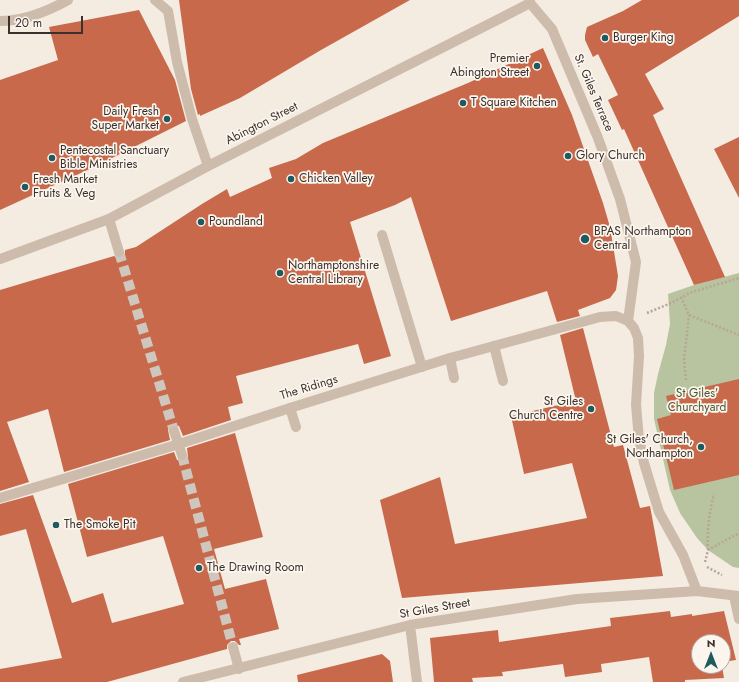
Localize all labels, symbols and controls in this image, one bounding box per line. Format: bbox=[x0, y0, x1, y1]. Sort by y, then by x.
scale bar bbox=[10, 8, 85, 34]
text: 20 m bbox=[15, 14, 42, 32]
place label: Burger King bbox=[613, 31, 674, 45]
marker: Burger King bbox=[600, 33, 610, 43]
place label: Premier Abington Street bbox=[450, 52, 529, 80]
street label: St. Giles Terrace bbox=[570, 52, 616, 134]
marker: Premier Abington Street bbox=[532, 61, 542, 71]
place label: T Square Kitchen bbox=[471, 96, 557, 110]
marker: T Square Kitchen bbox=[458, 98, 468, 108]
street label: Abington Street bbox=[224, 100, 300, 148]
place label: Daily Fresh Super Market bbox=[92, 105, 159, 133]
marker: Daily Fresh Super Market bbox=[162, 114, 172, 124]
place label: Pentecostal Sanctuary Bible Ministries bbox=[60, 144, 169, 172]
place label: Glory Church bbox=[576, 149, 645, 163]
marker: Glory Church bbox=[563, 151, 573, 161]
marker: Pentecostal Sanctuary Bible Ministries bbox=[47, 153, 57, 163]
place label: Chicken Valley bbox=[299, 172, 373, 186]
place label: Fresh Market Fruits & Veg bbox=[33, 173, 97, 201]
marker: Chicken Valley bbox=[286, 174, 296, 184]
marker: Fresh Market Fruits & Veg bbox=[20, 182, 30, 192]
place label: Poundland bbox=[209, 215, 263, 229]
marker: Poundland bbox=[196, 217, 206, 227]
place label: BPAS Northampton Central bbox=[594, 225, 691, 253]
marker: BPAS Northampton Central bbox=[579, 233, 591, 245]
place label: Northamptonshire Central Library bbox=[288, 259, 379, 287]
marker: Northamptonshire Central Library bbox=[275, 268, 285, 278]
street label: The Ridings bbox=[278, 372, 340, 404]
park label: St Giles' Churchyard bbox=[668, 387, 726, 415]
place label: St Giles Church Centre bbox=[509, 395, 583, 423]
marker: St Giles Church Centre bbox=[586, 404, 596, 414]
place label: St Giles' Church, Northampton bbox=[607, 433, 693, 461]
marker: St Giles' Church, Northampton bbox=[696, 442, 706, 452]
place label: The Smoke Pit bbox=[64, 518, 136, 532]
marker: The Smoke Pit bbox=[51, 520, 61, 530]
place label: The Drawing Room bbox=[207, 561, 304, 575]
marker: The Drawing Room bbox=[194, 563, 204, 573]
street label: St Giles Street bbox=[399, 596, 471, 622]
north arrow bbox=[691, 634, 731, 674]
text: N bbox=[707, 635, 715, 651]

